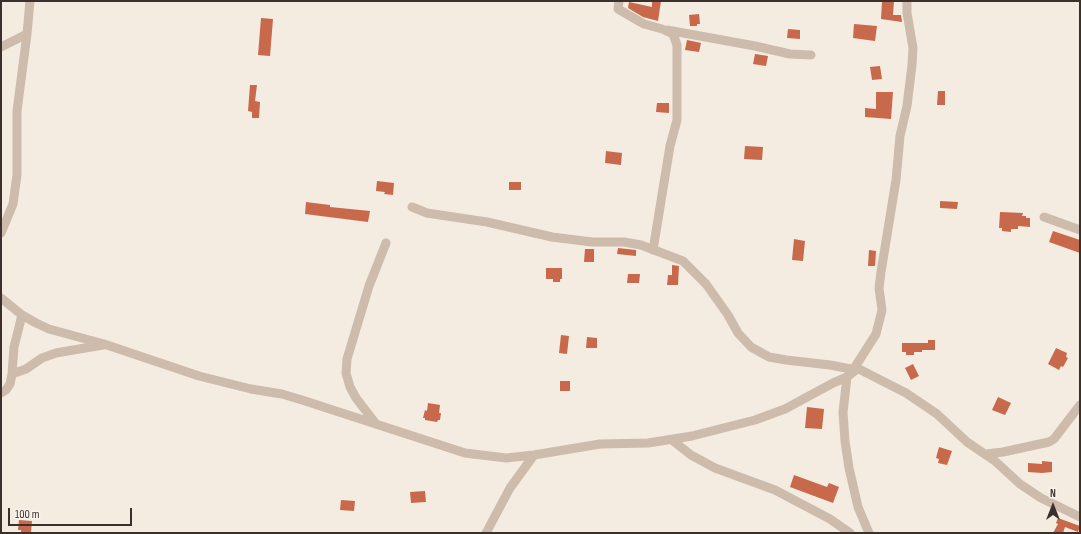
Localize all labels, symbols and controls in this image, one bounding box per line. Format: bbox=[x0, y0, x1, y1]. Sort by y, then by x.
north arrow bbox=[1033, 486, 1073, 526]
text: N bbox=[1050, 487, 1056, 500]
scale bar bbox=[10, 500, 134, 526]
text: 100 m bbox=[15, 507, 40, 522]

